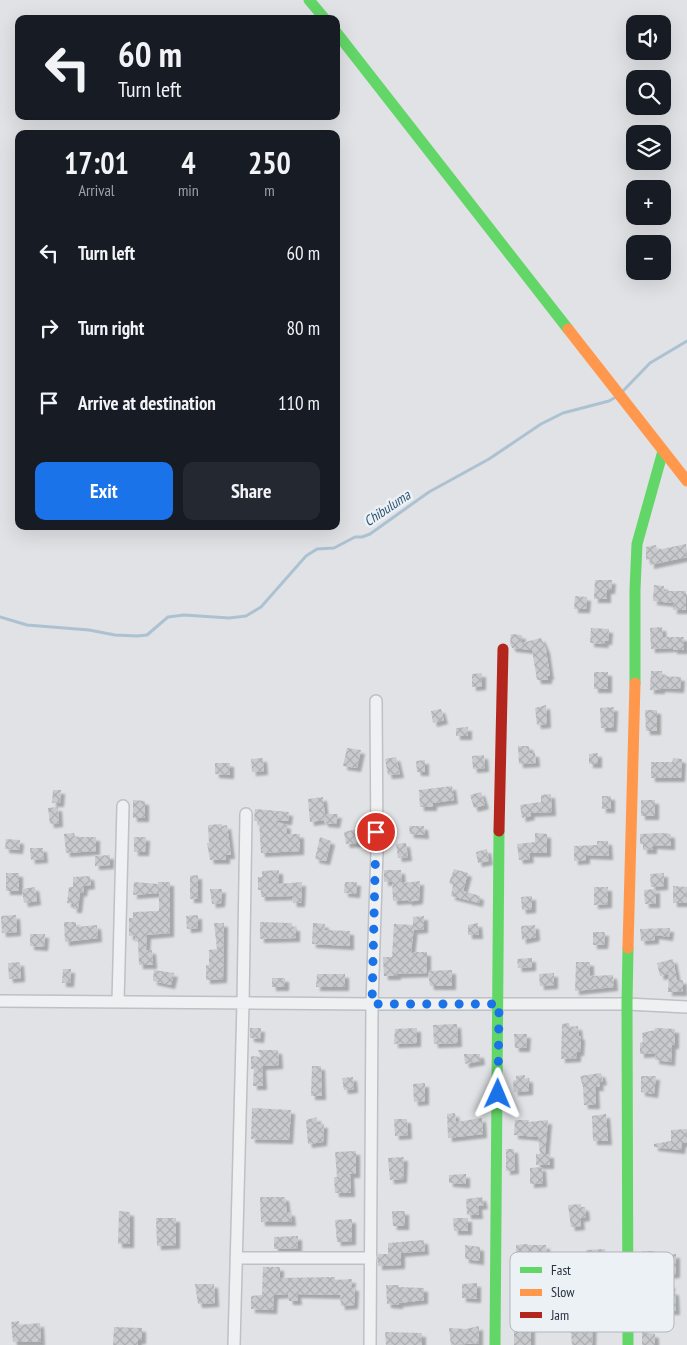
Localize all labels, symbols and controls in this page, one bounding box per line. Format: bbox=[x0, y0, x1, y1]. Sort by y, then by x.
map controls bbox=[626, 15, 671, 280]
button: sound bbox=[626, 15, 671, 60]
text: 60 m bbox=[118, 31, 182, 77]
icon: left bbox=[35, 35, 100, 100]
button: search bbox=[626, 70, 671, 115]
text: Turn left bbox=[118, 75, 182, 103]
button: layers bbox=[626, 125, 671, 170]
text: 17:01 bbox=[64, 143, 129, 182]
text: 4 bbox=[181, 143, 196, 182]
text: 250 bbox=[248, 143, 291, 182]
text: Arrival bbox=[78, 180, 115, 200]
text: min bbox=[178, 180, 199, 200]
text: m bbox=[264, 180, 275, 200]
button: + bbox=[626, 180, 671, 225]
button: − bbox=[626, 235, 671, 280]
icon: left bbox=[35, 239, 63, 267]
text: Turn left bbox=[78, 241, 135, 265]
text: 60 m bbox=[287, 241, 320, 265]
icon: right bbox=[35, 314, 63, 342]
text: Turn right bbox=[78, 316, 144, 340]
text: 80 m bbox=[287, 316, 320, 340]
icon: arrive bbox=[35, 389, 63, 417]
text: Arrive at destination bbox=[78, 391, 216, 415]
text: 110 m bbox=[278, 391, 320, 415]
button: Exit bbox=[35, 462, 173, 520]
button: Share bbox=[183, 462, 320, 520]
water label: Chibuluma bbox=[360, 485, 415, 530]
pin bbox=[355, 811, 397, 853]
icon: arrive bbox=[362, 818, 390, 846]
position arrow bbox=[471, 1067, 523, 1119]
legend bbox=[510, 1252, 674, 1332]
text: Fast bbox=[551, 1261, 571, 1279]
text: Slow bbox=[551, 1283, 575, 1301]
text: Jam bbox=[550, 1306, 569, 1324]

